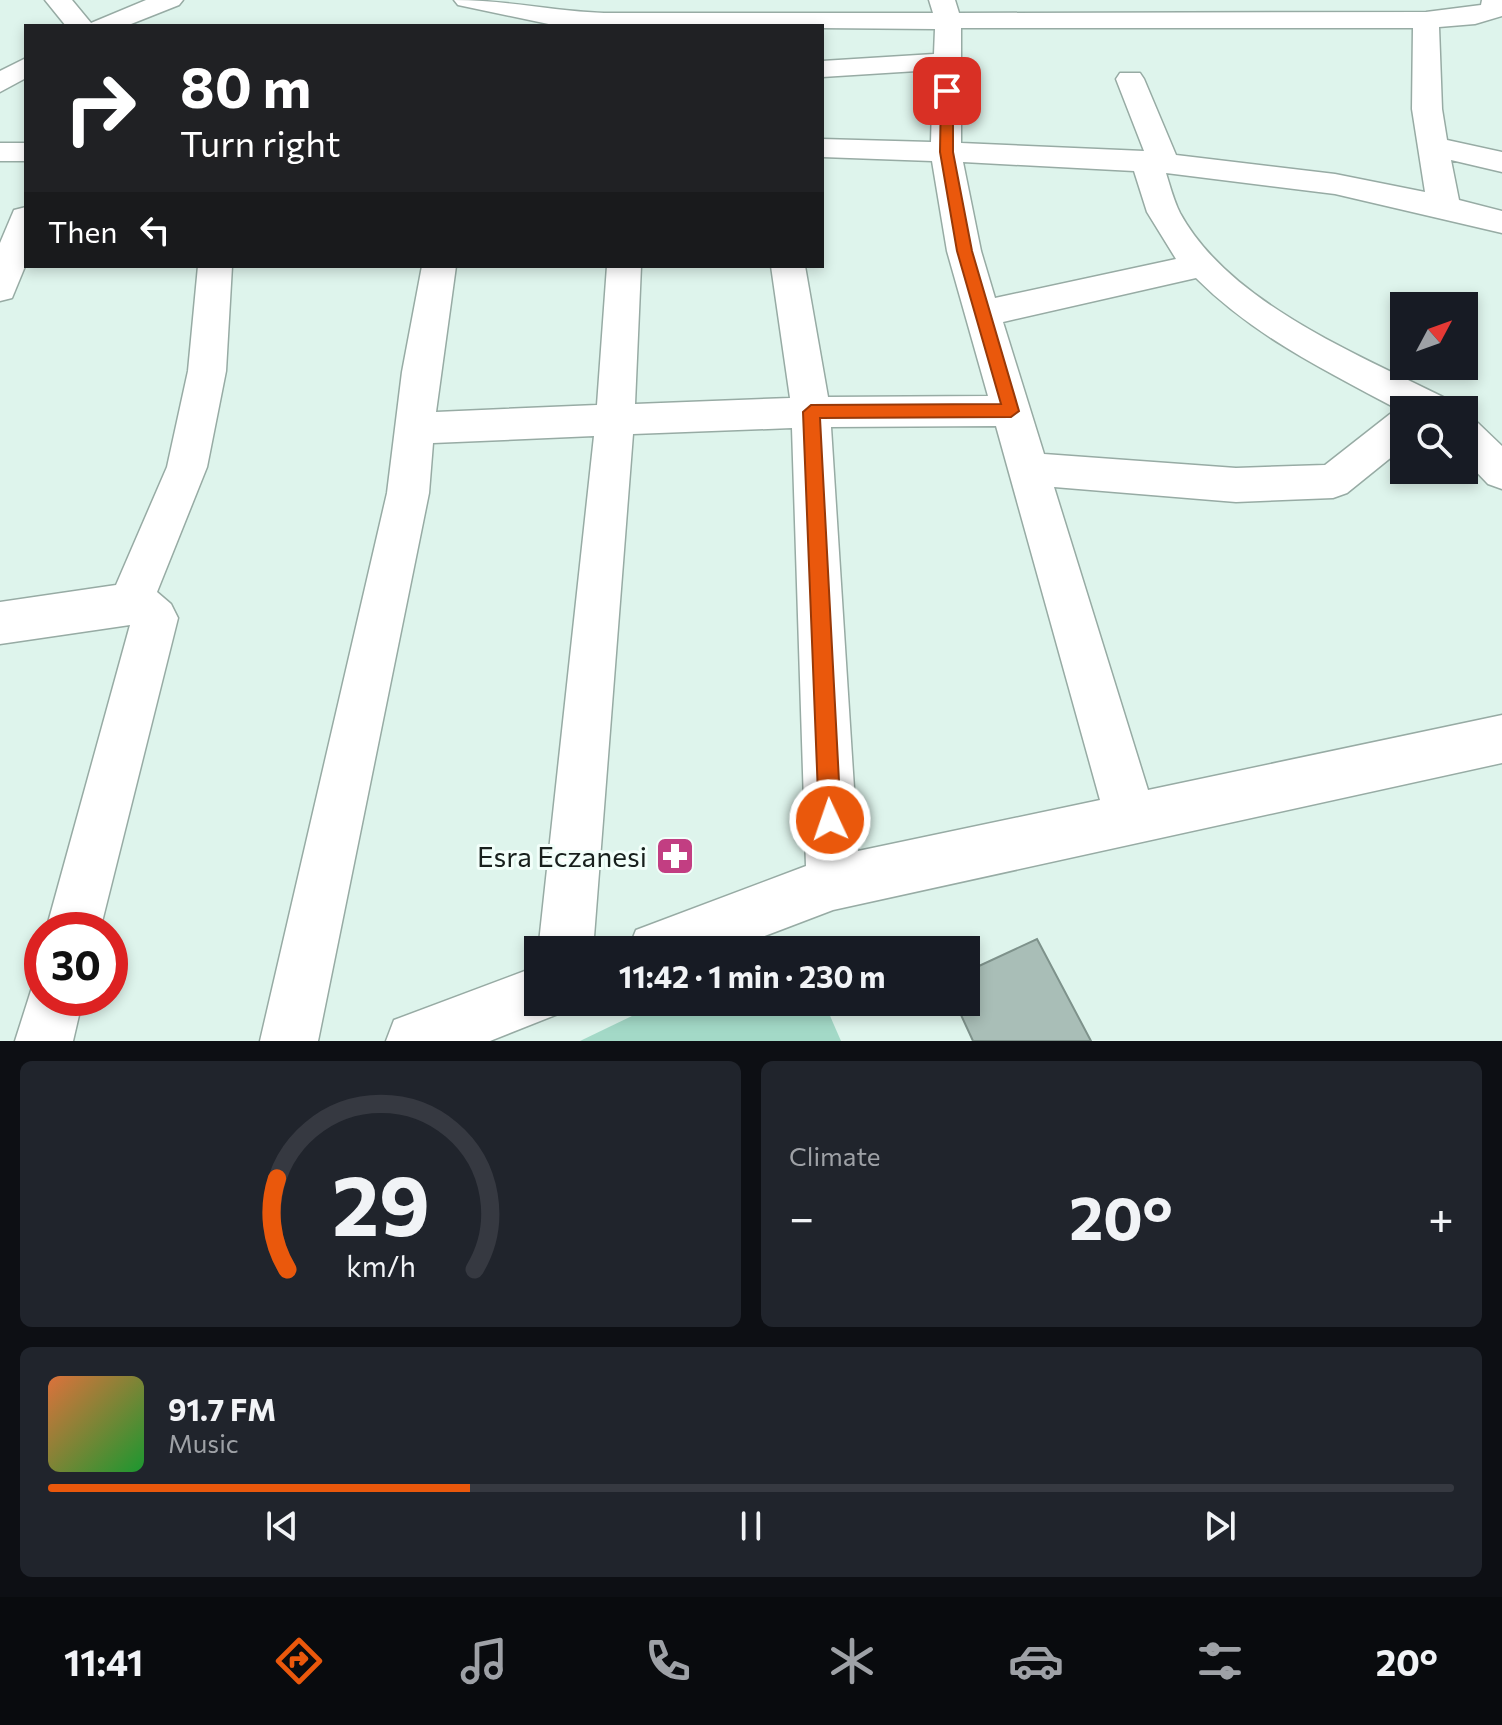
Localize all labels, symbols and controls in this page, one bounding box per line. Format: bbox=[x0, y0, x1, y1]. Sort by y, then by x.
text: 80 m bbox=[180, 51, 311, 120]
icon: right bbox=[48, 56, 152, 160]
pin bbox=[913, 57, 981, 125]
icon: arrive bbox=[925, 69, 969, 113]
text: Turn right bbox=[180, 120, 341, 164]
icon: left bbox=[133, 208, 177, 252]
text: Then bbox=[48, 212, 117, 249]
north arrow bbox=[1390, 292, 1478, 380]
map controls bbox=[1390, 292, 1478, 484]
button: search bbox=[1390, 396, 1478, 484]
position arrow bbox=[788, 778, 872, 862]
pharmacy icon: Esra Eczanesi bbox=[654, 835, 696, 877]
place label: Esra Eczanesi bbox=[477, 839, 647, 873]
speed limit sign: 30 bbox=[24, 912, 128, 1016]
text: 11:42 · 1 min · 230 m bbox=[619, 957, 885, 994]
text: Climate bbox=[789, 1140, 881, 1171]
text: 29 bbox=[331, 1151, 430, 1253]
text: 20° bbox=[1069, 1179, 1173, 1252]
text: − bbox=[789, 1189, 814, 1243]
text: + bbox=[1428, 1189, 1454, 1243]
text: km/h bbox=[346, 1248, 415, 1283]
text: 91.7 FM bbox=[168, 1390, 276, 1427]
text: Music bbox=[168, 1427, 239, 1458]
icon: previous bbox=[260, 1504, 304, 1548]
icon: pause bbox=[729, 1504, 773, 1548]
icon: next bbox=[1198, 1504, 1242, 1548]
icon: directions bbox=[271, 1633, 327, 1689]
icon: music bbox=[456, 1633, 512, 1689]
icon: phone bbox=[640, 1633, 696, 1689]
icon: climate bbox=[824, 1633, 880, 1689]
icon: car bbox=[1008, 1633, 1064, 1689]
icon: filters bbox=[1192, 1633, 1248, 1689]
text: 11:41 bbox=[64, 1639, 143, 1683]
text: 20° bbox=[1376, 1639, 1438, 1683]

